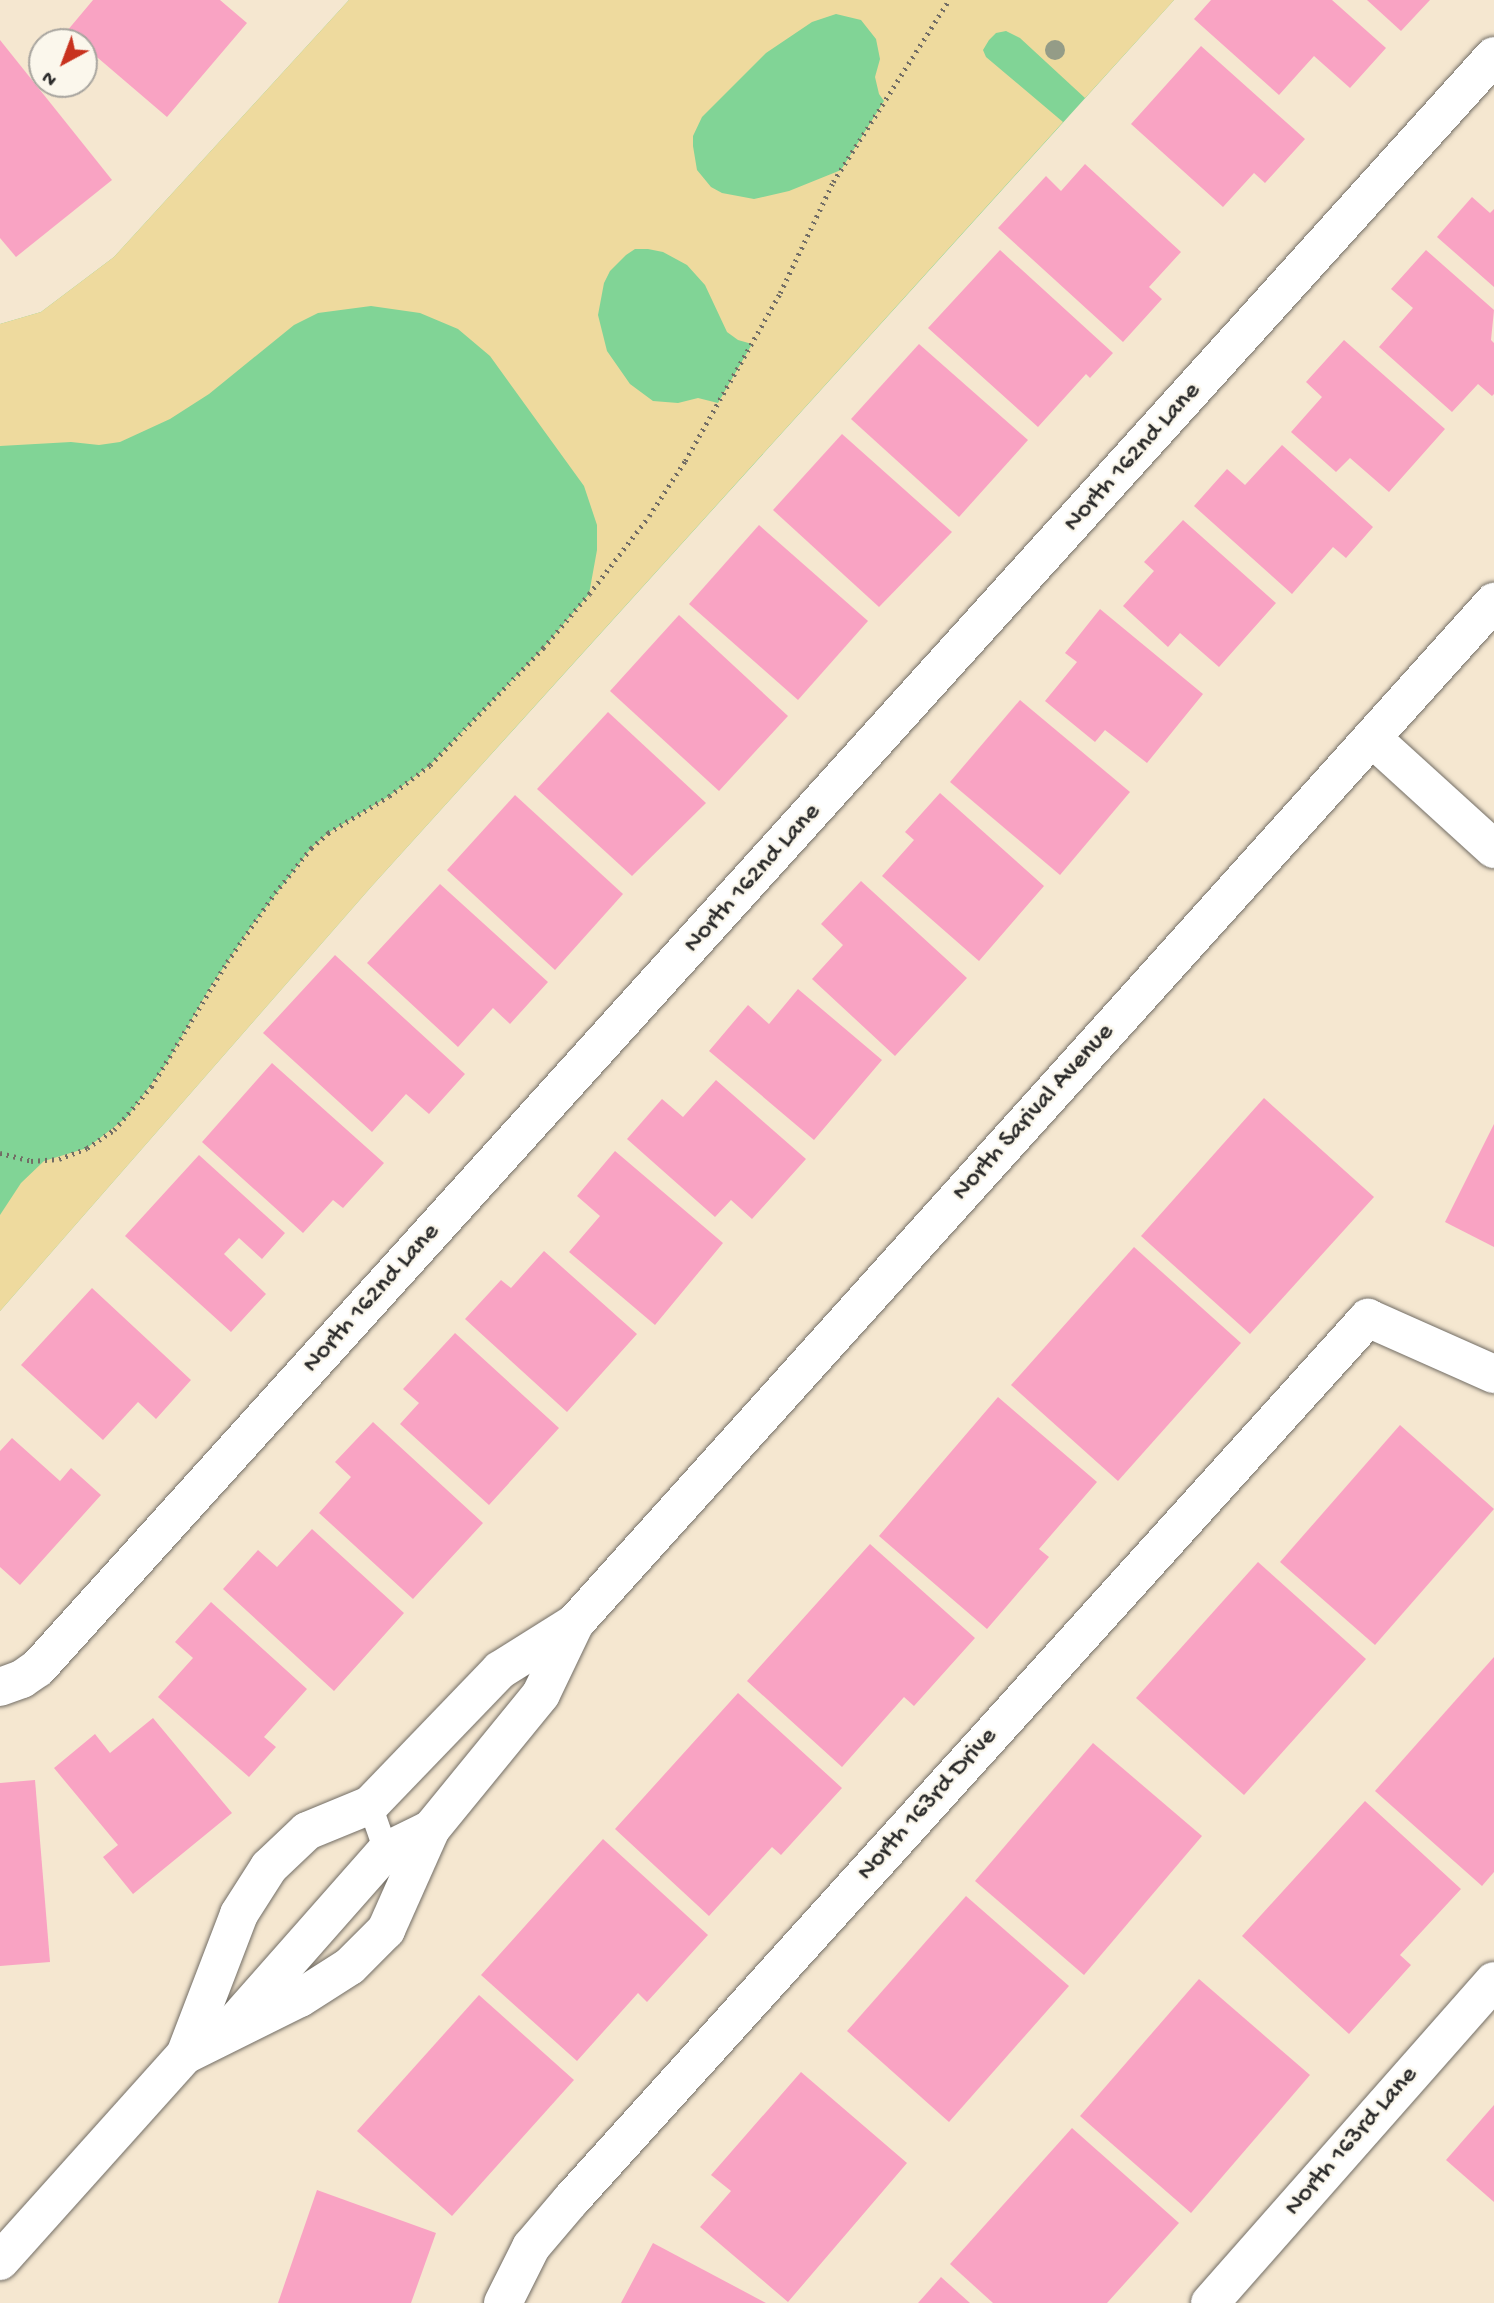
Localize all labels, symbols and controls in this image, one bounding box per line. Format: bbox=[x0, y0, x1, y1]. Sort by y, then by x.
north arrow bbox=[28, 28, 98, 98]
text: N bbox=[38, 65, 62, 90]
street label: North 162nd Lane bbox=[1058, 377, 1208, 539]
street label: North 162nd Lane bbox=[678, 798, 828, 960]
street label: North Sarival Avenue bbox=[946, 1018, 1122, 1208]
street label: North 162nd Lane bbox=[297, 1218, 447, 1380]
street label: North 163rd Drive bbox=[851, 1722, 1005, 1888]
street label: North 163rd Lane bbox=[1279, 2061, 1425, 2223]

